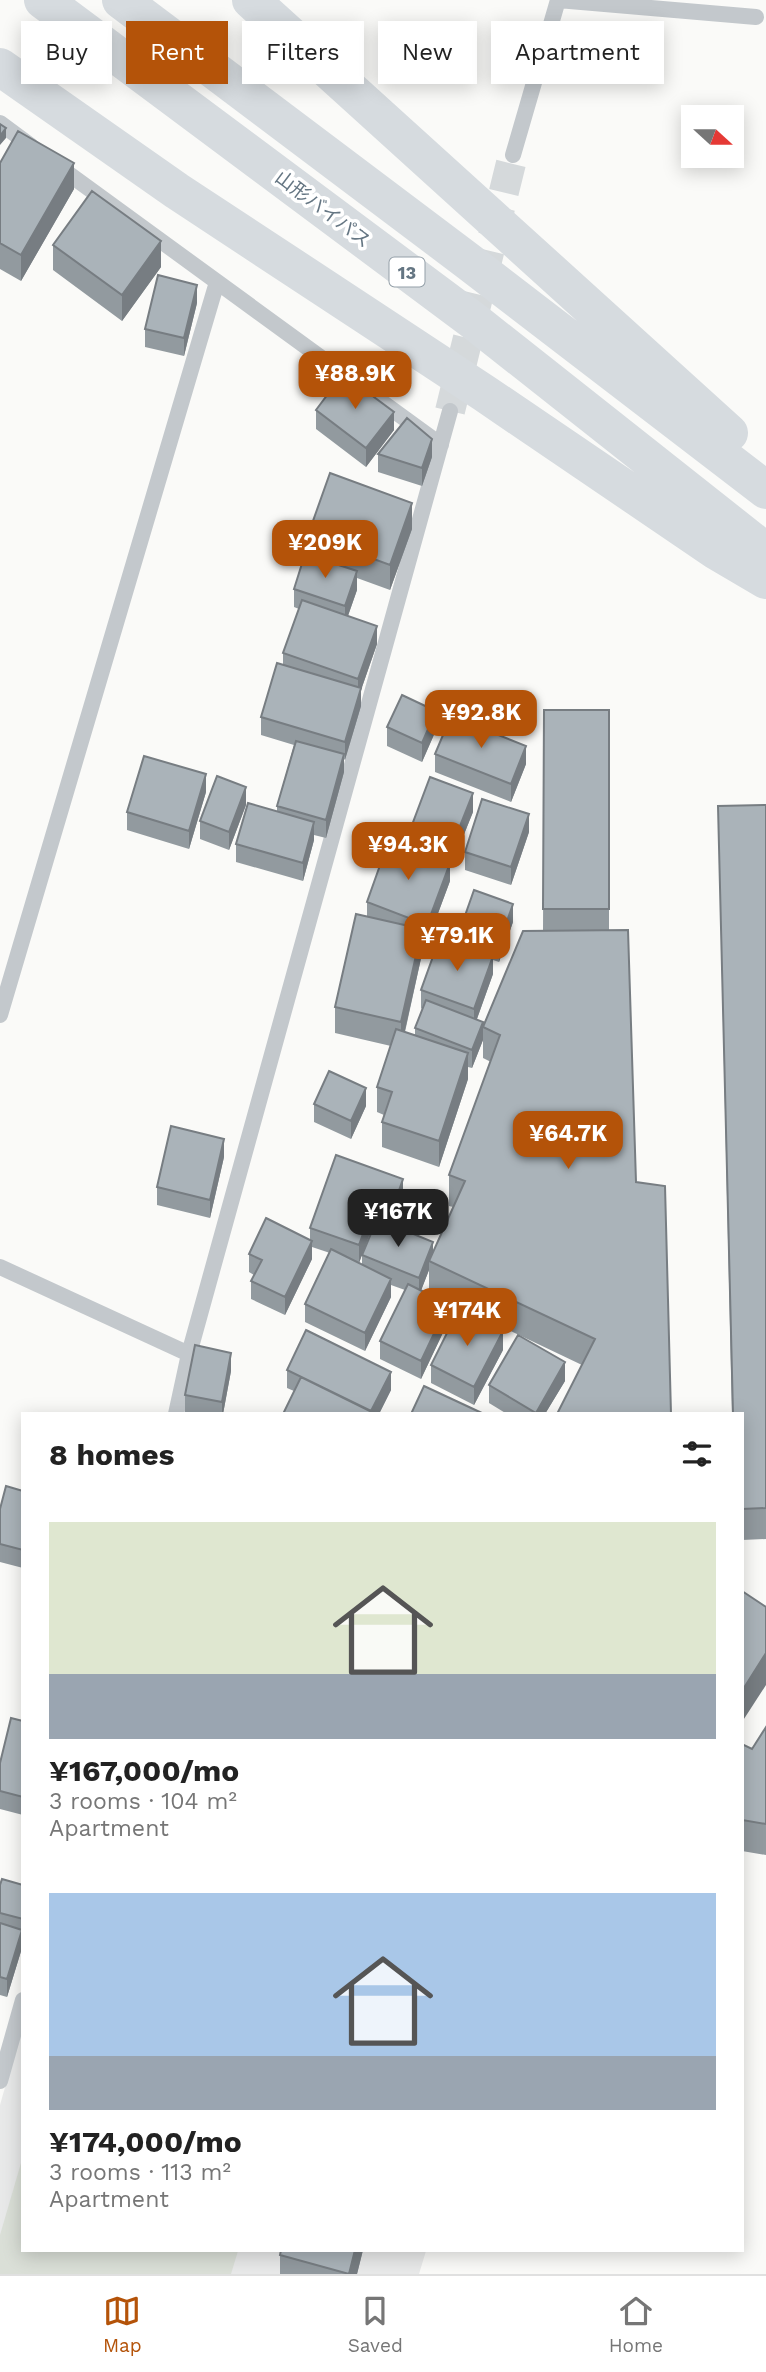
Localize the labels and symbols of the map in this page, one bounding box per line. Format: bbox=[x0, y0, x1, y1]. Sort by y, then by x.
north arrow bbox=[681, 105, 744, 168]
street label: 山形バイパス bbox=[271, 166, 375, 252]
road number: 13 bbox=[390, 258, 424, 286]
pin: ¥88.9K bbox=[298, 352, 412, 411]
pin: ¥209K bbox=[276, 520, 374, 580]
pin: ¥92.8K bbox=[424, 690, 538, 750]
pin: ¥94.3K bbox=[351, 822, 465, 882]
pin: ¥79.1K bbox=[400, 914, 514, 973]
pin: ¥64.7K bbox=[511, 1112, 625, 1171]
pin: ¥167K bbox=[349, 1190, 447, 1249]
pin: ¥174K bbox=[418, 1288, 516, 1348]

